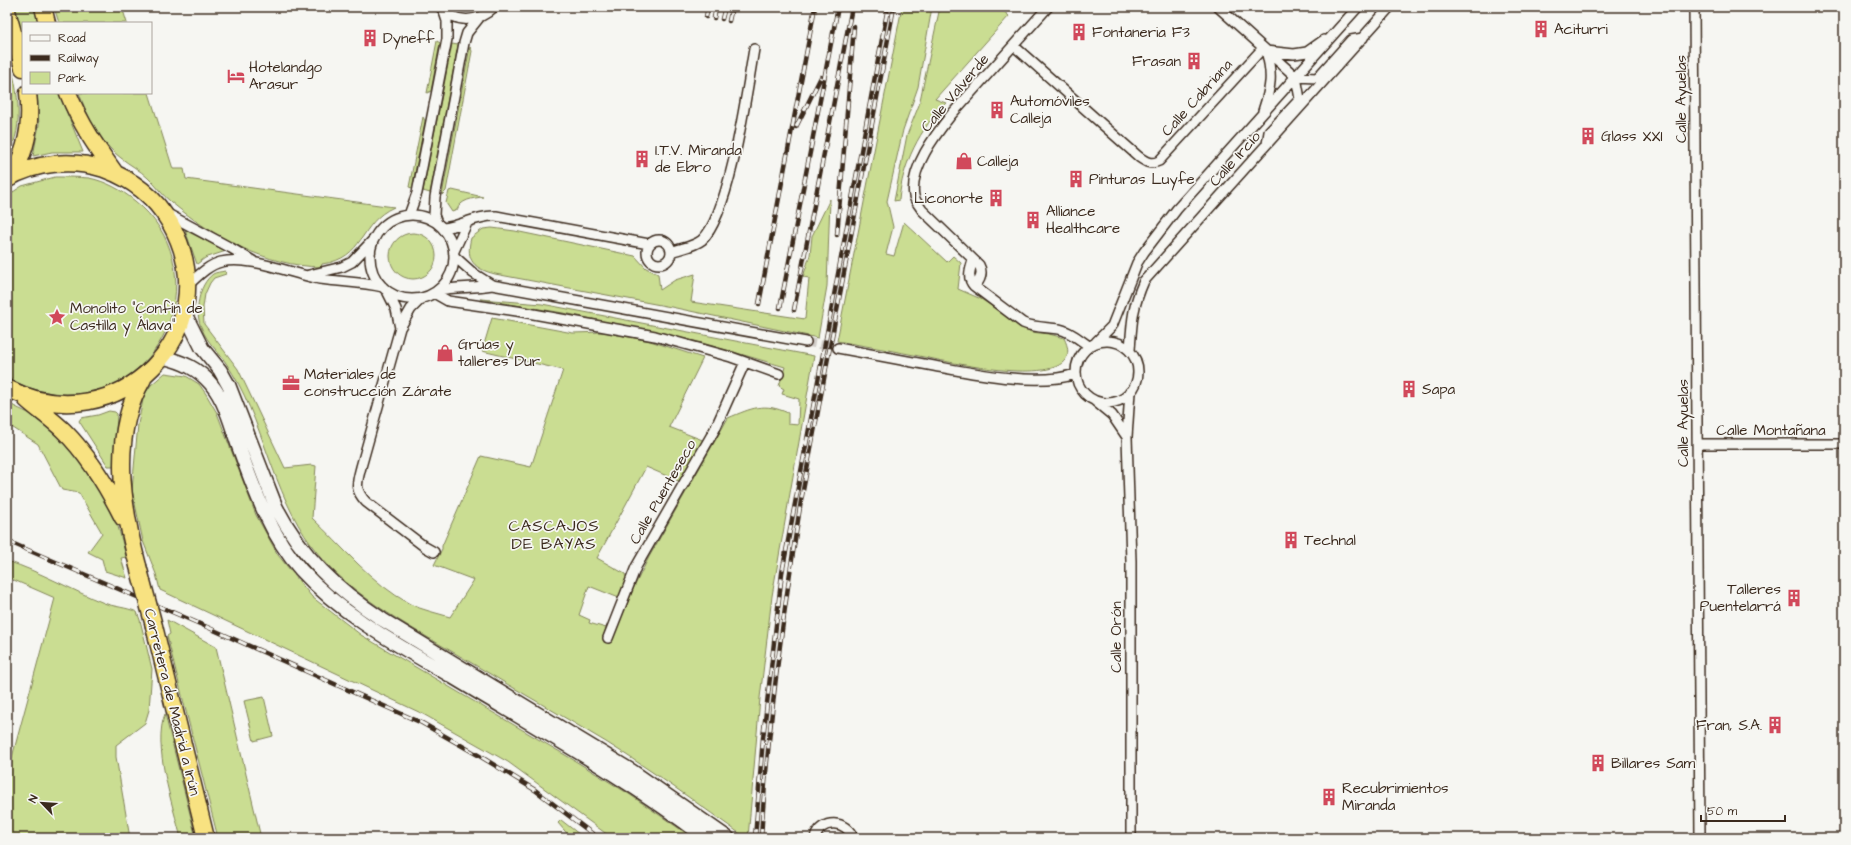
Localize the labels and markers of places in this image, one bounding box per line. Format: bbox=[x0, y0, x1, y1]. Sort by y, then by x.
building icon: Aciturri bbox=[1531, 19, 1551, 39]
place label: Aciturri bbox=[1554, 19, 1609, 40]
building icon: Fontaneria F3 bbox=[1069, 22, 1089, 42]
place label: Fontaneria F3 bbox=[1092, 22, 1190, 43]
building icon: Dyneff bbox=[360, 28, 380, 48]
place label: Dyneff bbox=[383, 28, 434, 50]
place label: Frasan bbox=[1132, 51, 1181, 72]
building icon: Frasan bbox=[1184, 51, 1204, 71]
place label: Hotelandgo Arasur bbox=[249, 57, 323, 95]
hotel icon: Hotelandgo Arasur bbox=[226, 66, 246, 86]
place label: Automóviles Calleja bbox=[1010, 91, 1090, 129]
building icon: Automóviles Calleja bbox=[987, 100, 1007, 120]
building icon: Glass XXI bbox=[1578, 126, 1598, 146]
place label: Glass XXI bbox=[1601, 126, 1663, 147]
place label: I.T.V. Miranda de Ebro bbox=[655, 140, 742, 178]
building icon: I.T.V. Miranda de Ebro bbox=[632, 149, 652, 169]
shop icon: Calleja bbox=[954, 151, 974, 171]
place label: Calleja bbox=[977, 151, 1019, 172]
building icon: Pinturas Luyfe bbox=[1066, 169, 1086, 189]
place label: Pinturas Luyfe bbox=[1089, 169, 1195, 191]
place label: Liconorte bbox=[914, 188, 983, 209]
building icon: Liconorte bbox=[986, 188, 1006, 208]
place label: Alliance Healthcare bbox=[1046, 201, 1120, 239]
building icon: Alliance Healthcare bbox=[1023, 210, 1043, 230]
place label: Monolito "Confín de Castilla y Álava" bbox=[70, 298, 203, 337]
place icon: Monolito "Confín de Castilla y Álava" bbox=[47, 307, 67, 327]
place label: Grúas y talleres Dur bbox=[458, 334, 540, 372]
shop icon: Grúas y talleres Dur bbox=[435, 343, 455, 363]
place label: Materiales de construcción Zárate bbox=[304, 364, 452, 402]
office icon: Materiales de construcción Zárate bbox=[281, 373, 301, 393]
building icon: Sapa bbox=[1399, 379, 1419, 399]
place label: Sapa bbox=[1422, 379, 1456, 400]
building icon: Technal bbox=[1281, 530, 1301, 550]
place label: Technal bbox=[1304, 530, 1356, 551]
place label: Talleres Puentelarrá bbox=[1700, 579, 1781, 617]
building icon: Talleres Puentelarrá bbox=[1784, 588, 1804, 608]
place label: Fran, S.A. bbox=[1696, 715, 1762, 736]
building icon: Fran, S.A. bbox=[1765, 715, 1785, 735]
building icon: Billares Sam bbox=[1588, 753, 1608, 773]
place label: Billares Sam bbox=[1611, 753, 1695, 774]
place label: Recubrimientos Miranda bbox=[1342, 778, 1449, 816]
building icon: Recubrimientos Miranda bbox=[1319, 787, 1339, 807]

